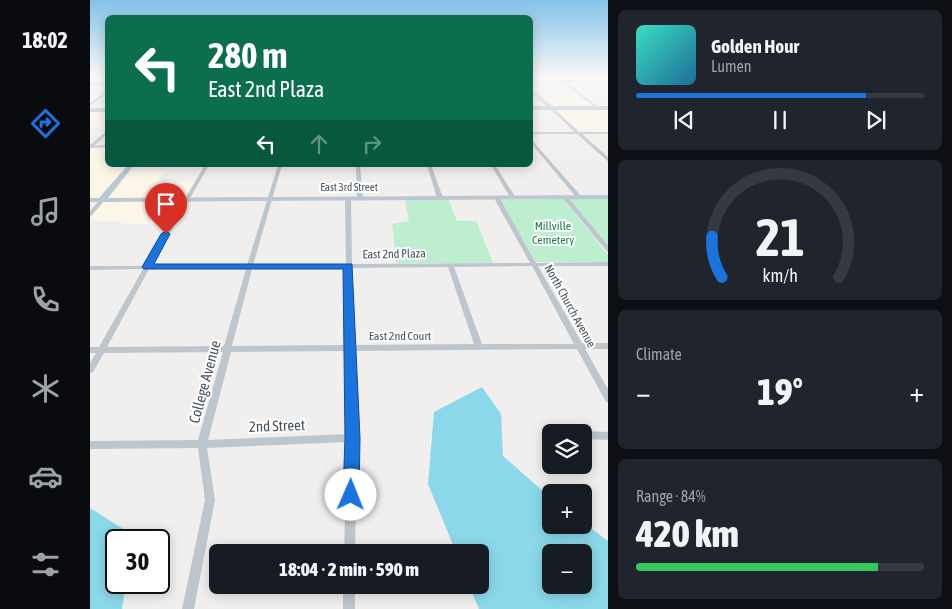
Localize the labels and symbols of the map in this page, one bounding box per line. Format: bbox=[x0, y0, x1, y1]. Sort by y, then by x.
street label: East 3rd Street bbox=[320, 181, 378, 193]
pin bbox=[145, 183, 187, 234]
park label: Millville Cemetery bbox=[532, 219, 574, 247]
street label: East 2nd Plaza bbox=[362, 246, 426, 262]
street label: North Church Avenue bbox=[541, 262, 599, 350]
street label: East 2nd Court bbox=[369, 329, 432, 343]
street label: College Avenue bbox=[185, 338, 224, 425]
street label: 2nd Street bbox=[248, 416, 305, 435]
position arrow bbox=[324, 468, 376, 520]
speed limit sign: 30 bbox=[105, 529, 170, 594]

